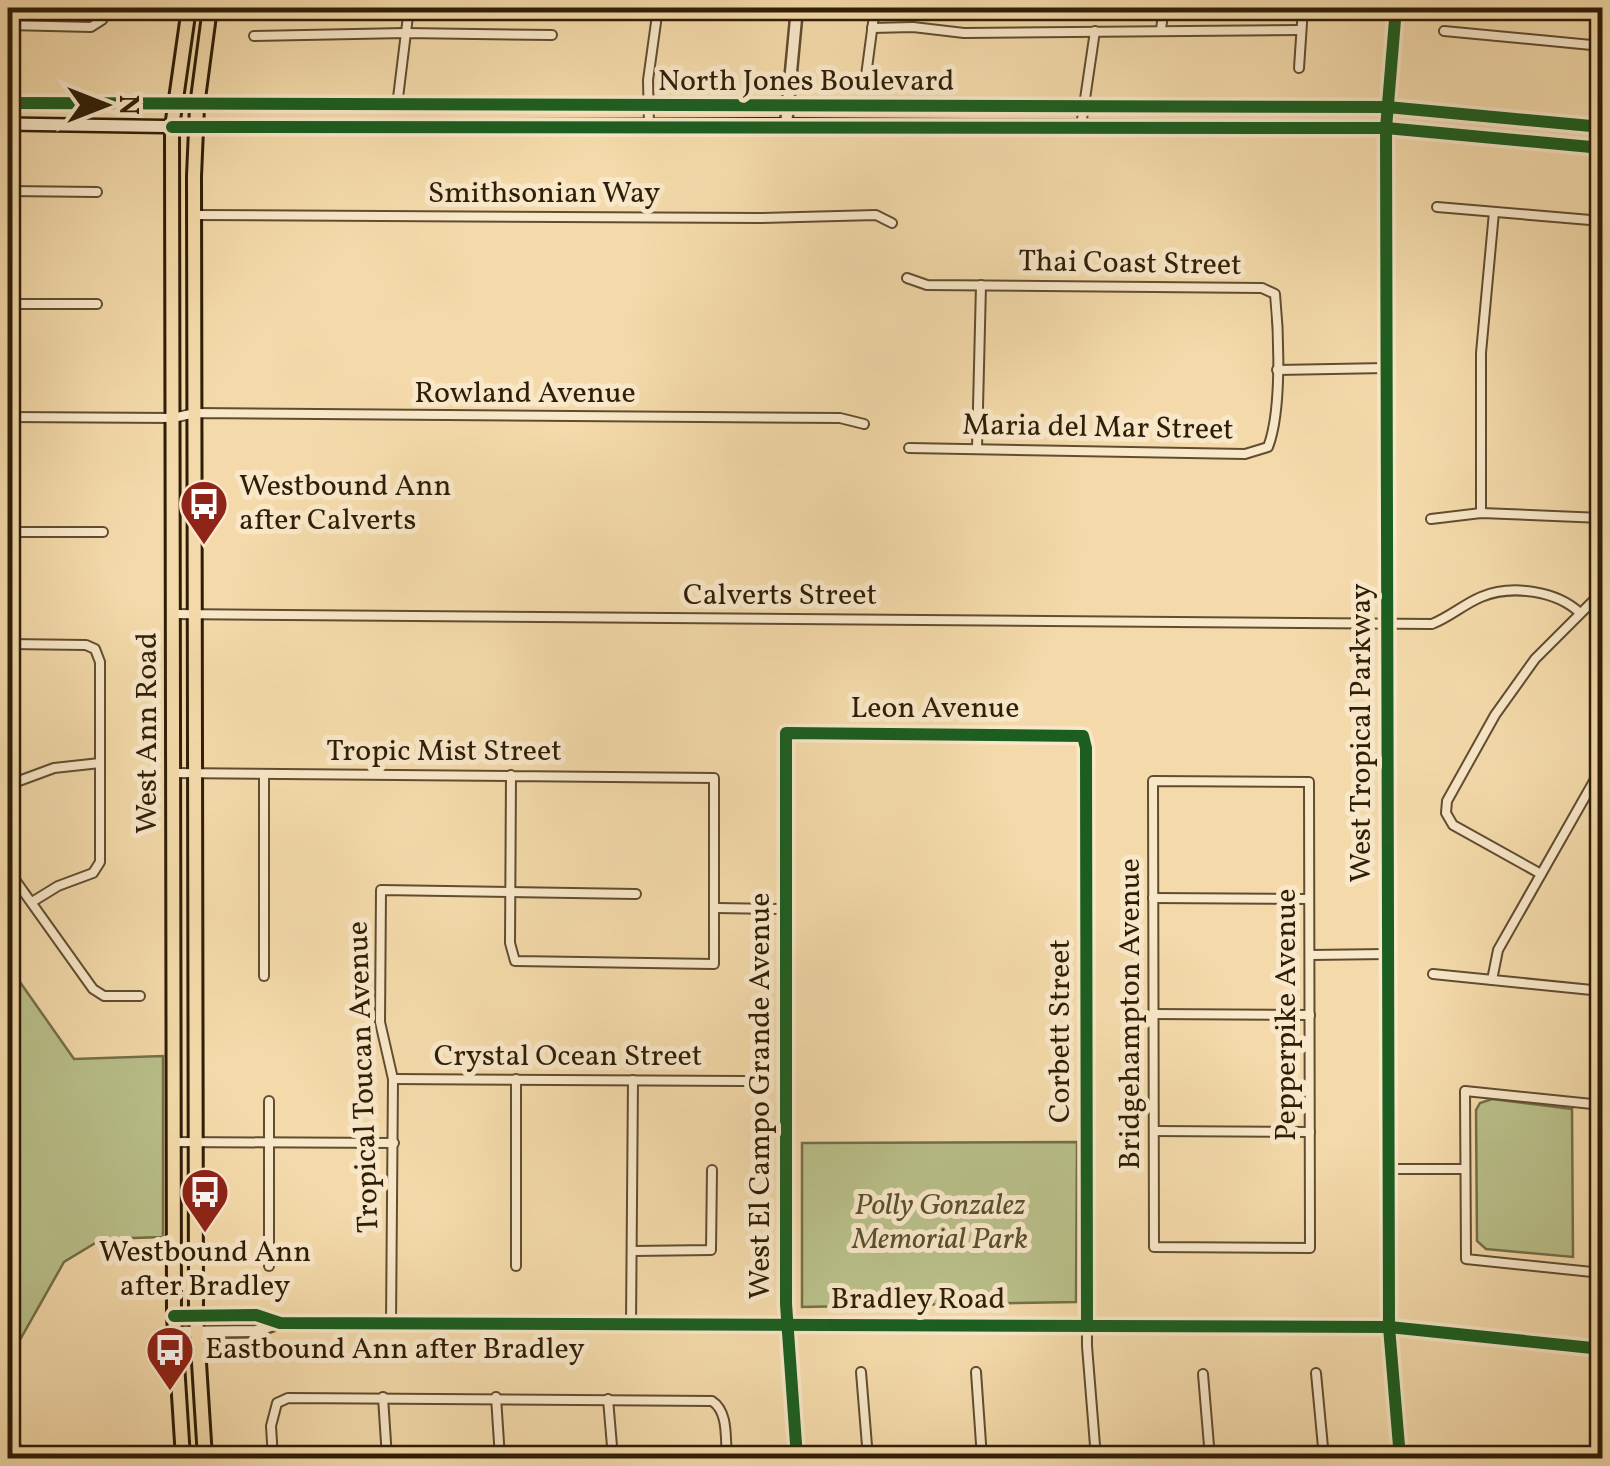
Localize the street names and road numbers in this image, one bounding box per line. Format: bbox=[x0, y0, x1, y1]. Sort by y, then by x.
street label: North Jones Boulevard bbox=[658, 61, 954, 103]
street label: Smithsonian Way bbox=[428, 173, 660, 215]
street label: Thai Coast Street bbox=[1018, 241, 1242, 287]
street label: Rowland Avenue bbox=[414, 373, 636, 415]
street label: Maria del Mar Street bbox=[962, 405, 1234, 451]
street label: Calverts Street bbox=[683, 575, 877, 617]
street label: West Tropical Parkway bbox=[1341, 583, 1383, 883]
street label: West Ann Road bbox=[127, 632, 169, 834]
street label: Leon Avenue bbox=[850, 688, 1020, 730]
street label: Tropic Mist Street bbox=[326, 731, 562, 773]
street label: Bridgehampton Avenue bbox=[1110, 858, 1152, 1170]
street label: Pepperpike Avenue bbox=[1266, 889, 1308, 1141]
street label: West El Campo Grande Avenue bbox=[740, 892, 782, 1300]
street label: Tropical Toucan Avenue bbox=[338, 920, 390, 1234]
street label: Corbett Street bbox=[1040, 939, 1082, 1123]
street label: Crystal Ocean Street bbox=[434, 1036, 702, 1078]
street label: Bradley Road bbox=[830, 1279, 1006, 1321]

